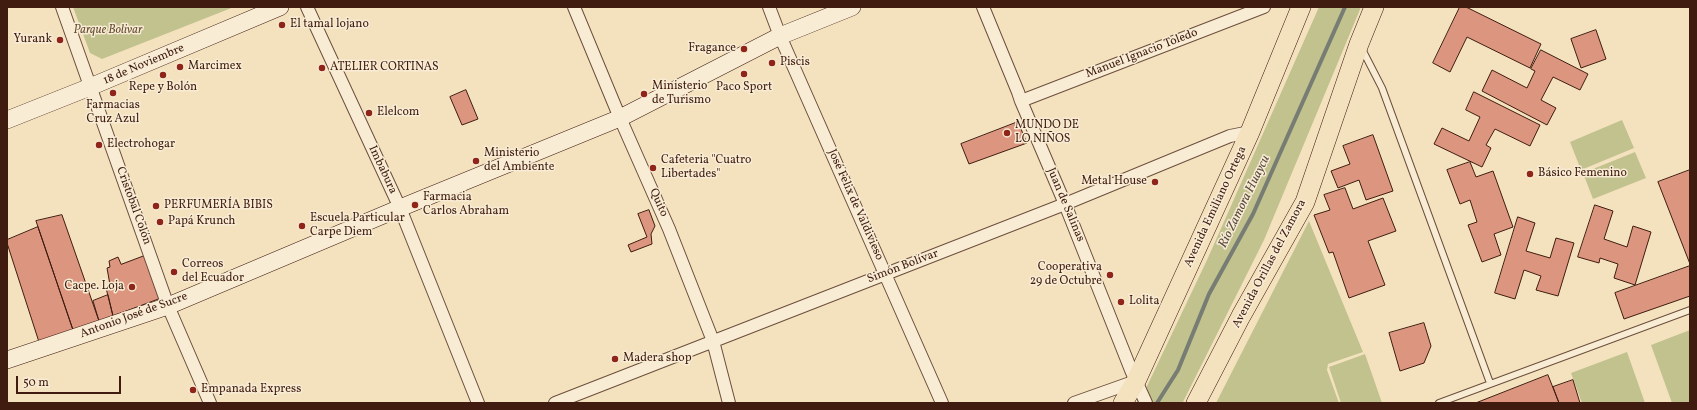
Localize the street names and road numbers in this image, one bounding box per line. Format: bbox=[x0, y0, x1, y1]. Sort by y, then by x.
street label: Manuel Ignacio Toledo bbox=[1084, 26, 1200, 82]
street label: 18 de Noviembre bbox=[101, 41, 187, 89]
street label: Imbabura bbox=[365, 144, 399, 196]
street label: Avenida Emiliano Ortega bbox=[1182, 144, 1250, 270]
street label: José Felix de Valdivieso bbox=[824, 147, 886, 263]
street label: Cristobal Colón bbox=[112, 165, 154, 247]
street label: Juan de Salinas bbox=[1043, 166, 1087, 244]
street label: Quito bbox=[645, 187, 671, 219]
street label: Avenida Orillas del Zamora bbox=[1230, 197, 1310, 331]
street label: Simón Bolívar bbox=[865, 247, 941, 287]
street label: Antonio José de Sucre bbox=[78, 290, 190, 342]

